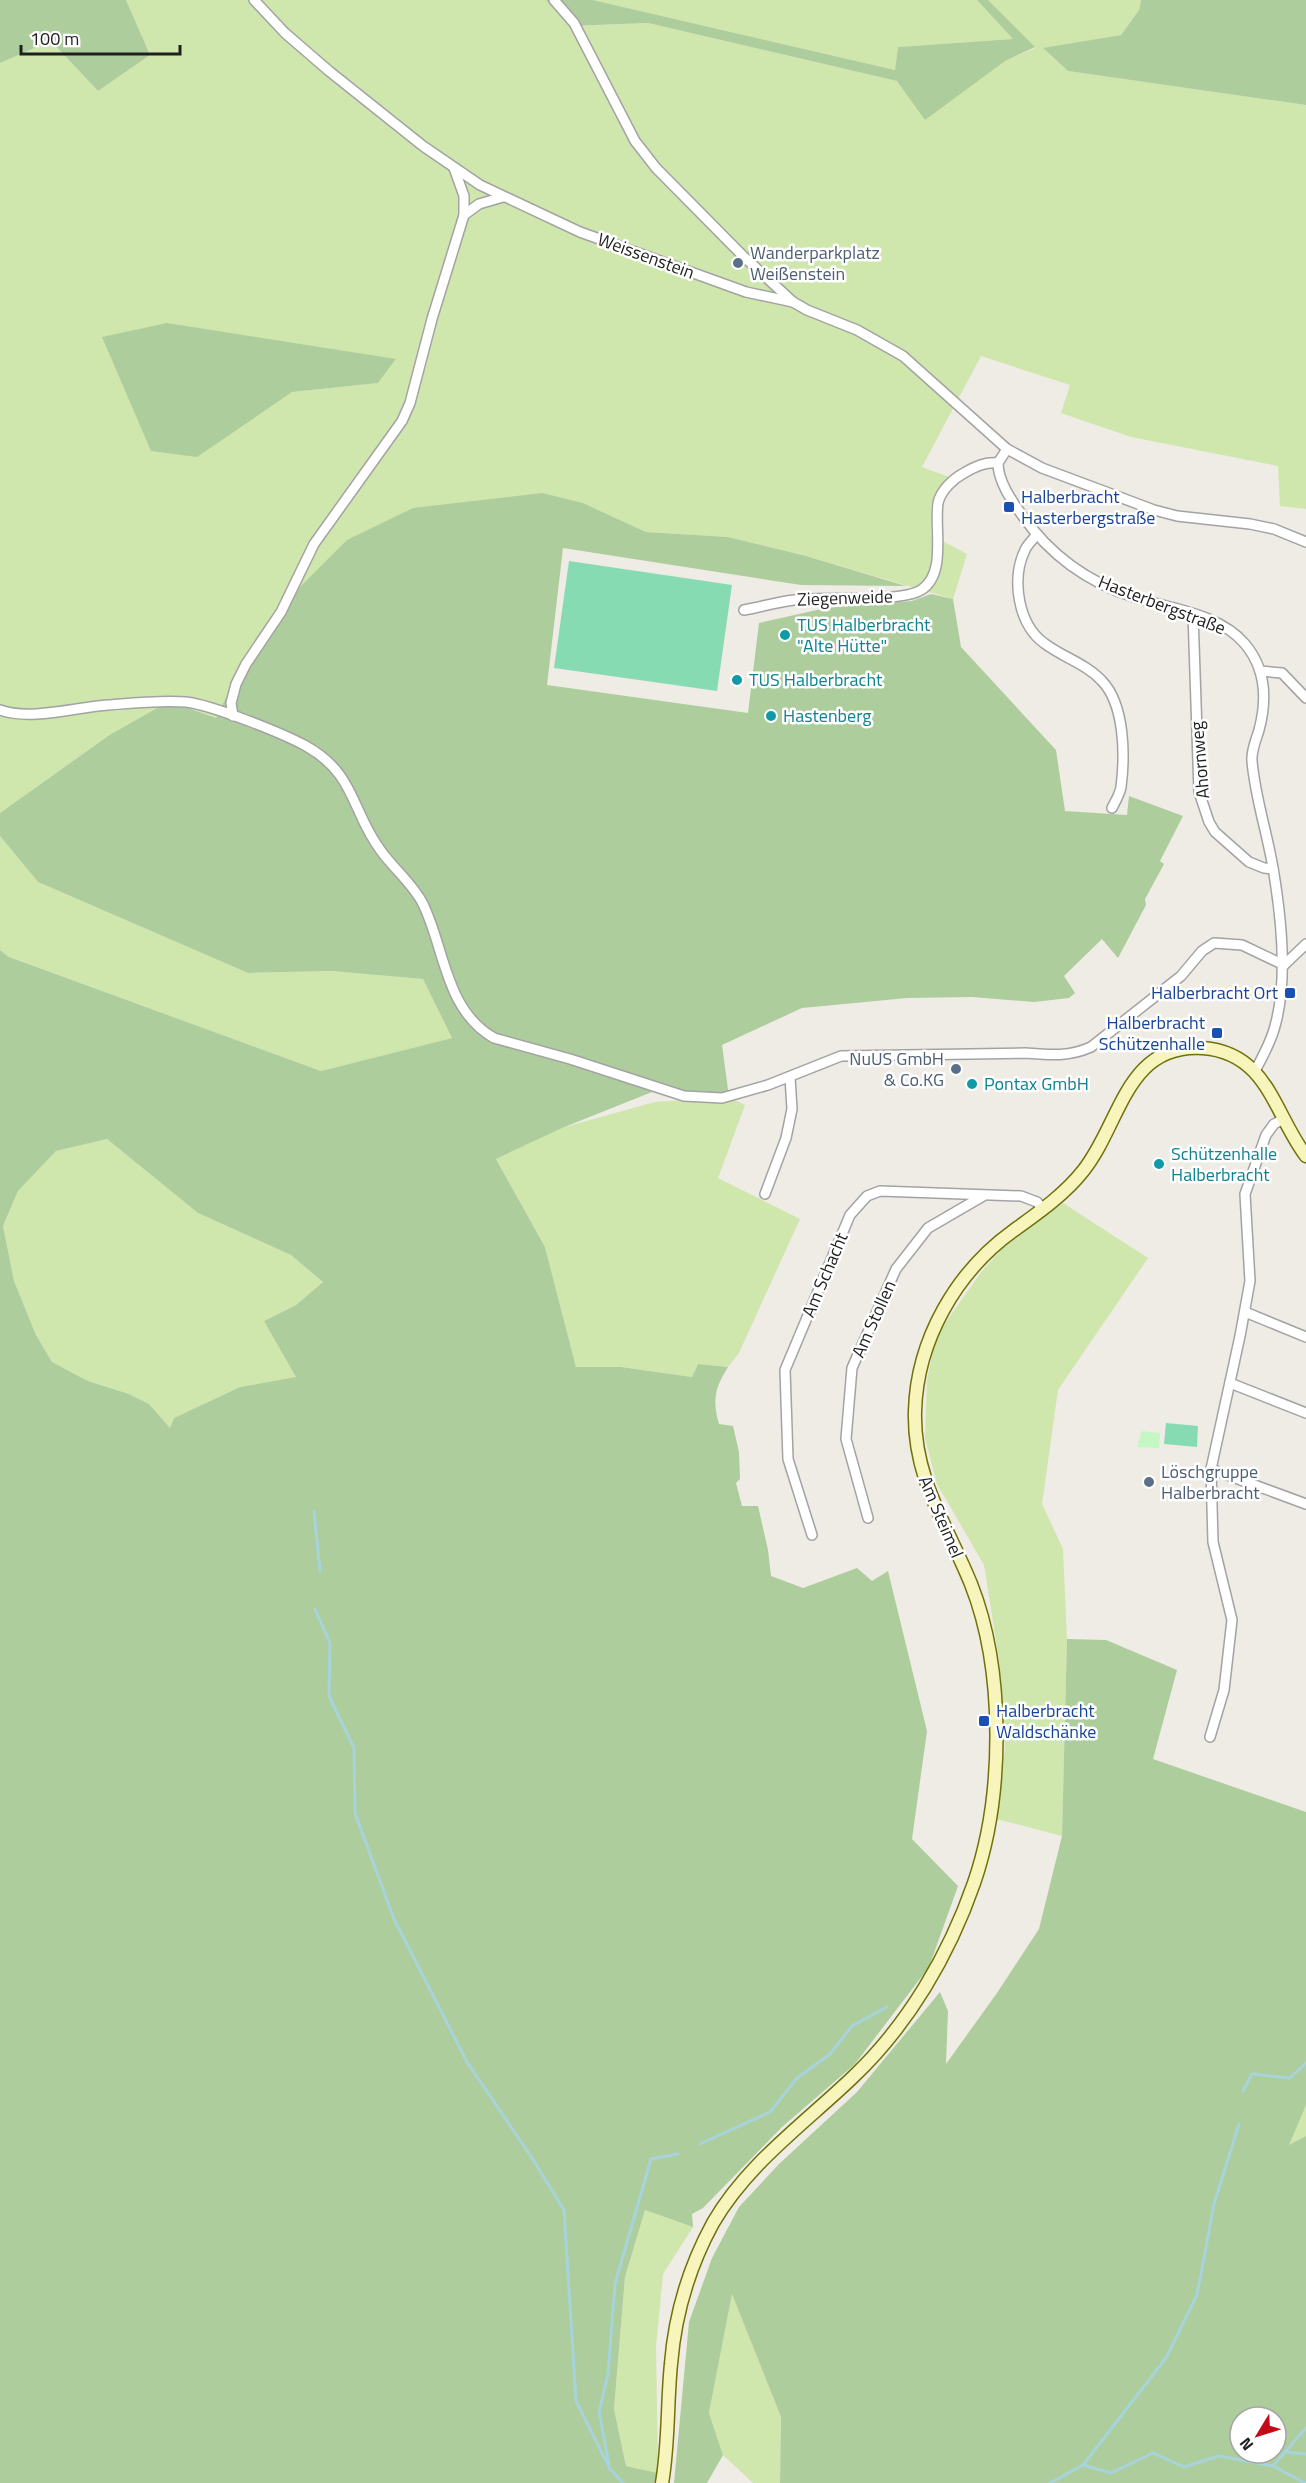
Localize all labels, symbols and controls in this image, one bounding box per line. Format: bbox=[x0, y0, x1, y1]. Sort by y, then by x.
scale bar bbox=[21, 18, 180, 56]
text: 100 m bbox=[30, 25, 79, 52]
street label: Weissenstein bbox=[594, 225, 698, 286]
place label: Wanderparkplatz Weißenstein bbox=[750, 239, 880, 287]
marker: Wanderparkplatz Weißenstein bbox=[731, 256, 745, 270]
place label: Halberbracht Hasterbergstraße bbox=[1021, 483, 1155, 531]
marker: Halberbracht Hasterbergstraße bbox=[1002, 500, 1016, 514]
street label: Hasterbergstraße bbox=[1095, 568, 1230, 641]
street label: Ziegenweide bbox=[797, 582, 893, 613]
place label: TUS Halberbracht "Alte Hütte" bbox=[797, 611, 931, 659]
marker: TUS Halberbracht "Alte Hütte" bbox=[778, 628, 792, 642]
place label: TUS Halberbracht bbox=[749, 666, 883, 693]
marker: TUS Halberbracht bbox=[730, 673, 744, 687]
place label: Hastenberg bbox=[783, 702, 872, 729]
marker: Hastenberg bbox=[764, 709, 778, 723]
street label: Ahornweg bbox=[1183, 720, 1216, 800]
place label: Halberbracht Ort bbox=[1151, 979, 1279, 1006]
marker: Halberbracht Ort bbox=[1283, 986, 1297, 1000]
place label: Halberbracht Schützenhalle bbox=[1099, 1009, 1206, 1057]
marker: Halberbracht Schützenhalle bbox=[1210, 1026, 1224, 1040]
place label: NuUS GmbH & Co.KG bbox=[849, 1045, 944, 1093]
marker: NuUS GmbH & Co.KG bbox=[949, 1062, 963, 1076]
place label: Pontax GmbH bbox=[984, 1070, 1089, 1097]
marker: Pontax GmbH bbox=[965, 1077, 979, 1091]
place label: Schützenhalle Halberbracht bbox=[1171, 1140, 1277, 1188]
marker: Schützenhalle Halberbracht bbox=[1152, 1157, 1166, 1171]
street label: Am Schacht bbox=[795, 1228, 855, 1321]
street label: Am Stollen bbox=[844, 1276, 903, 1362]
place label: Löschgruppe Halberbracht bbox=[1161, 1458, 1260, 1506]
street label: Am Steimel bbox=[912, 1471, 971, 1562]
marker: Löschgruppe Halberbracht bbox=[1142, 1475, 1156, 1489]
place label: Halberbracht Waldschänke bbox=[996, 1697, 1096, 1745]
marker: Halberbracht Waldschänke bbox=[977, 1714, 991, 1728]
north arrow bbox=[1228, 2405, 1288, 2465]
text: N bbox=[1233, 2432, 1259, 2456]

